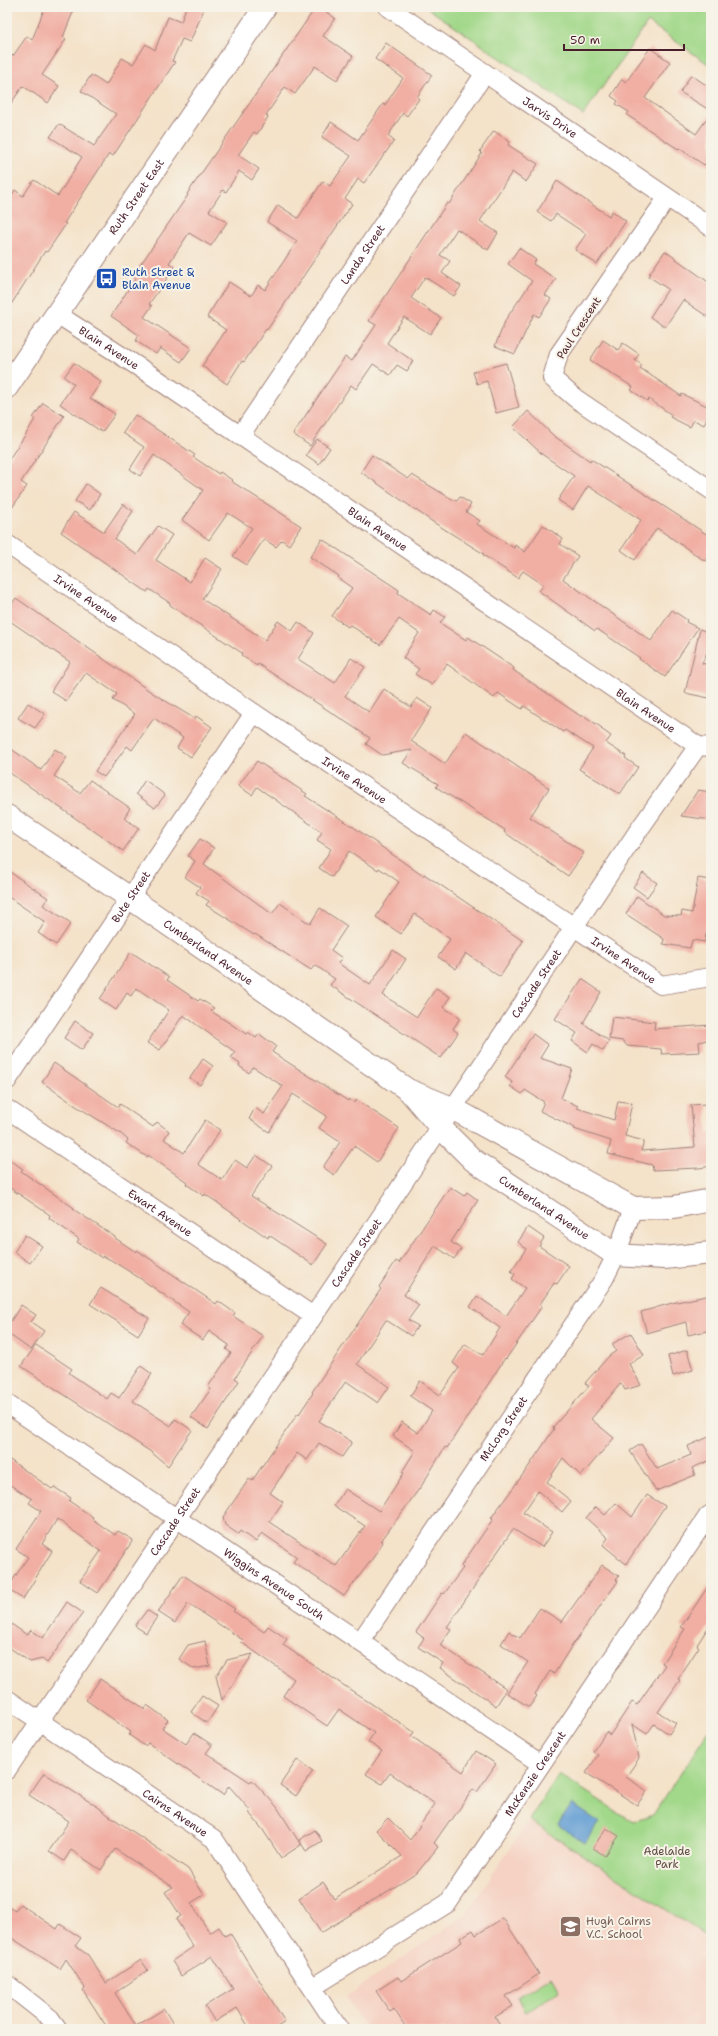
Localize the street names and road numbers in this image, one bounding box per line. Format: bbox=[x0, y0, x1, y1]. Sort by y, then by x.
street label: Jarvis Drive bbox=[520, 93, 580, 141]
street label: Ruth Street East bbox=[105, 156, 167, 238]
street label: Landa Street bbox=[337, 221, 388, 287]
street label: Paul Crescent bbox=[553, 294, 605, 362]
street label: Blain Avenue bbox=[76, 323, 142, 373]
street label: Blain Avenue bbox=[345, 503, 411, 554]
street label: Irvine Avenue bbox=[51, 571, 121, 626]
street label: Blain Avenue bbox=[613, 685, 679, 736]
street label: Irvine Avenue bbox=[319, 753, 390, 807]
street label: Bute Street bbox=[108, 868, 154, 926]
street label: Cumberland Avenue bbox=[160, 916, 256, 988]
street label: Irvine Avenue bbox=[588, 933, 659, 987]
street label: Cascade Street bbox=[508, 946, 565, 1021]
street label: Cumberland Avenue bbox=[496, 1172, 593, 1243]
street label: Ewart Avenue bbox=[125, 1186, 195, 1240]
street label: Cascade Street bbox=[328, 1215, 385, 1290]
street label: McLorg Street bbox=[476, 1393, 531, 1464]
street label: Cascade Street bbox=[146, 1484, 204, 1559]
street label: Wiggins Avenue South bbox=[221, 1545, 328, 1623]
street label: McKenzie Crescent bbox=[501, 1728, 569, 1819]
street label: Cairns Avenue bbox=[140, 1785, 211, 1840]

